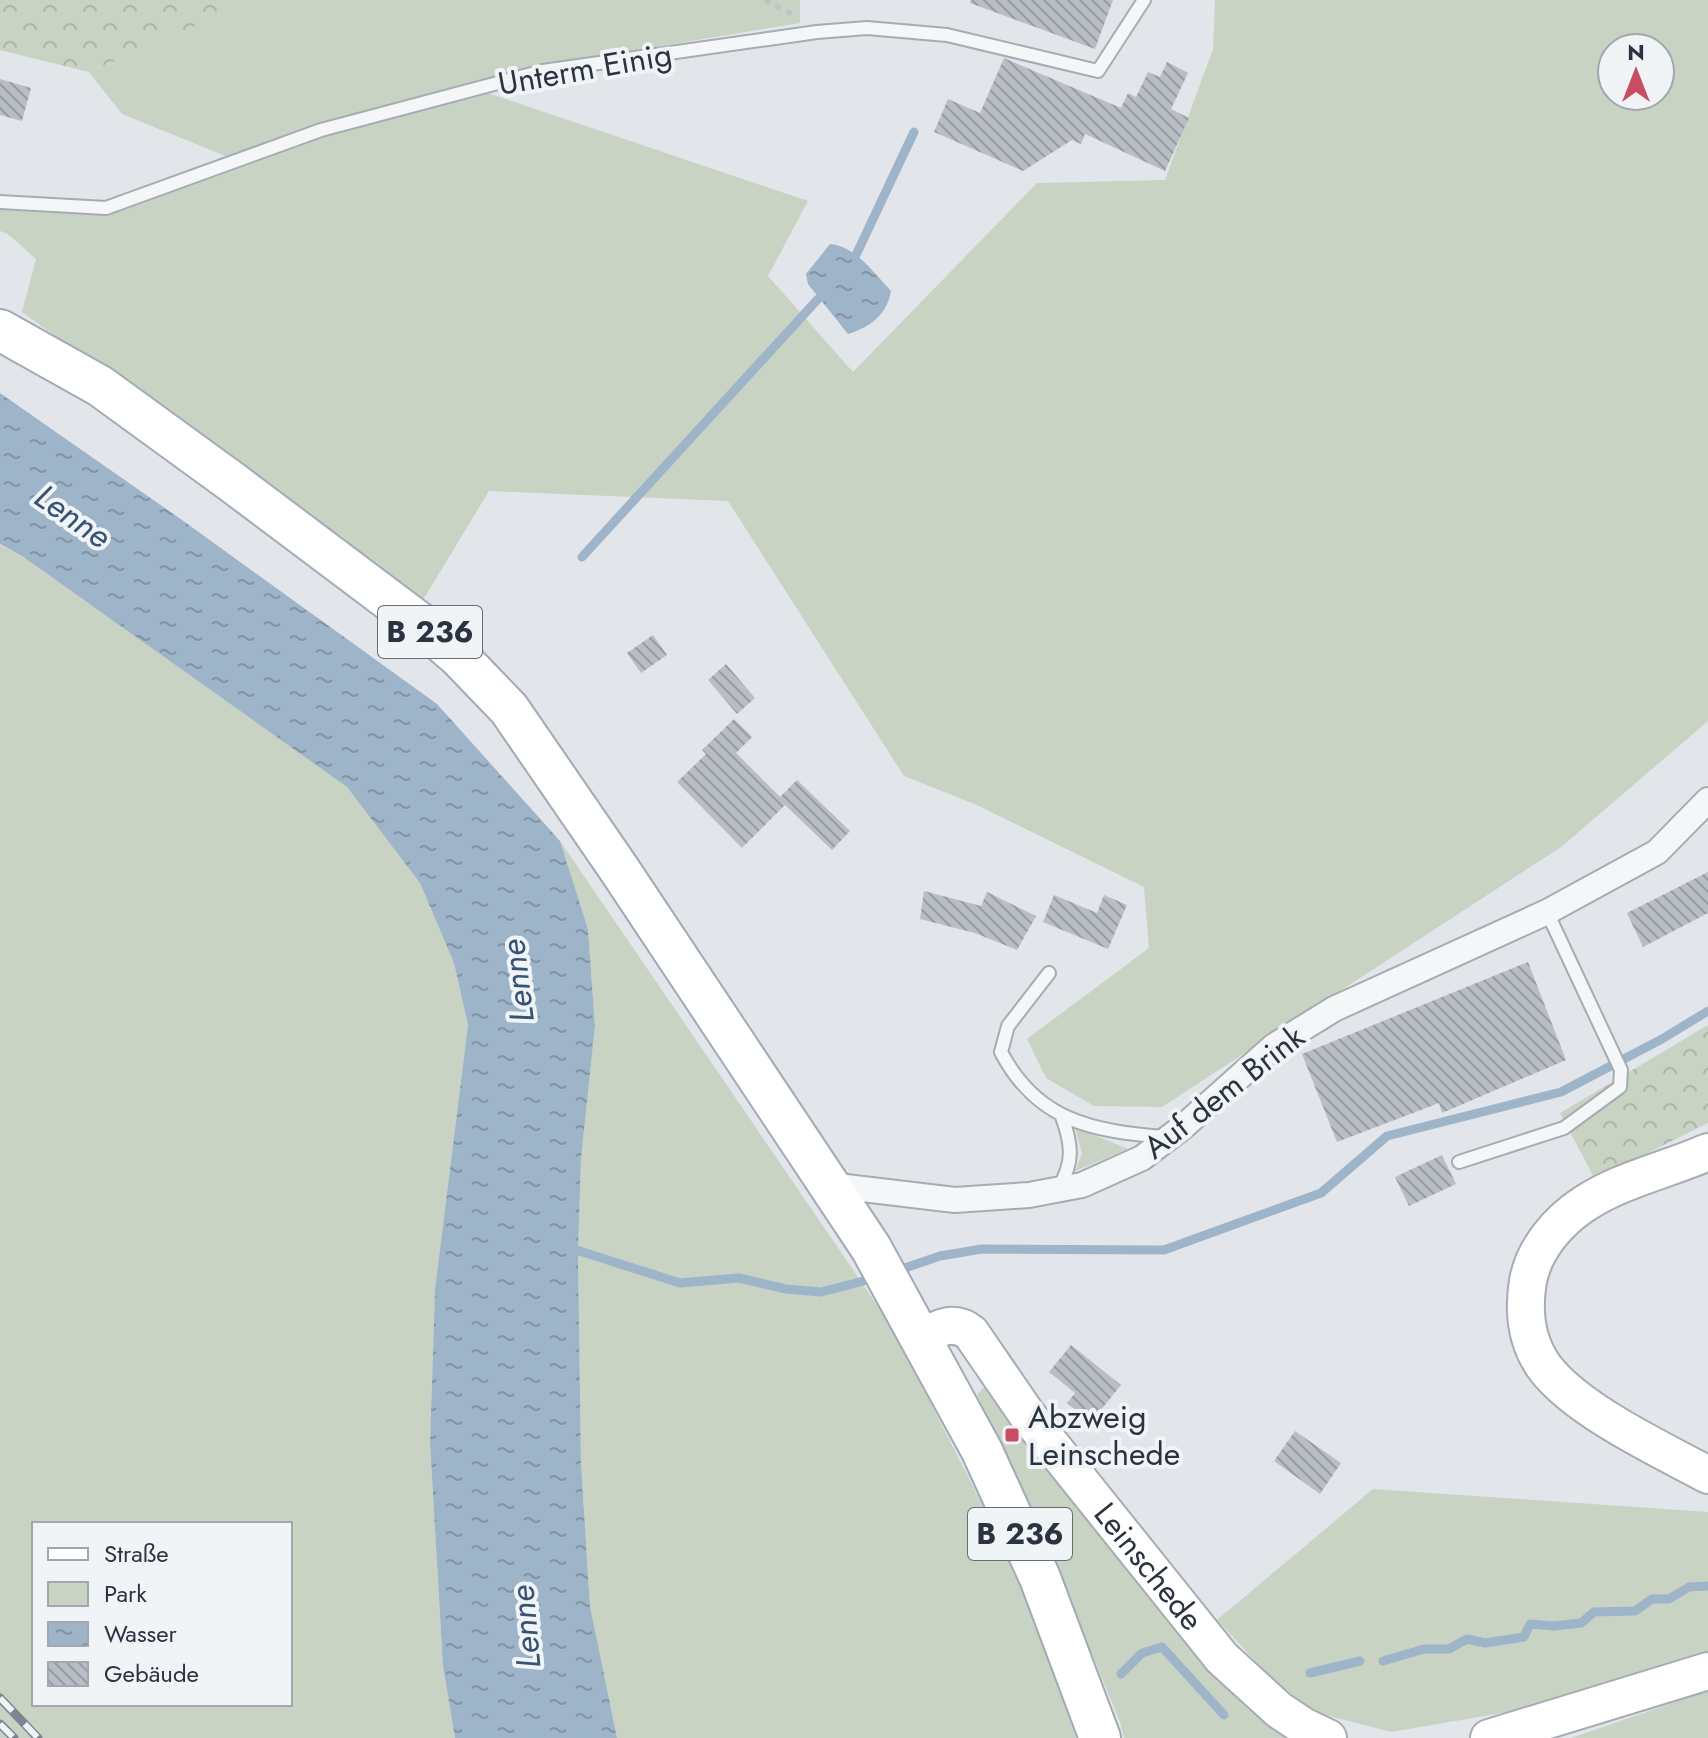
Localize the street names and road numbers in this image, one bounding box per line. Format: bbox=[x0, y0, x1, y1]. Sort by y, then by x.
street label: Unterm Einig bbox=[494, 31, 676, 107]
road number: B 236 bbox=[378, 606, 482, 658]
street label: Auf dem Brink bbox=[1134, 1014, 1315, 1170]
street label: Leinschede bbox=[1083, 1493, 1214, 1640]
road number: B 236 bbox=[968, 1508, 1072, 1560]

